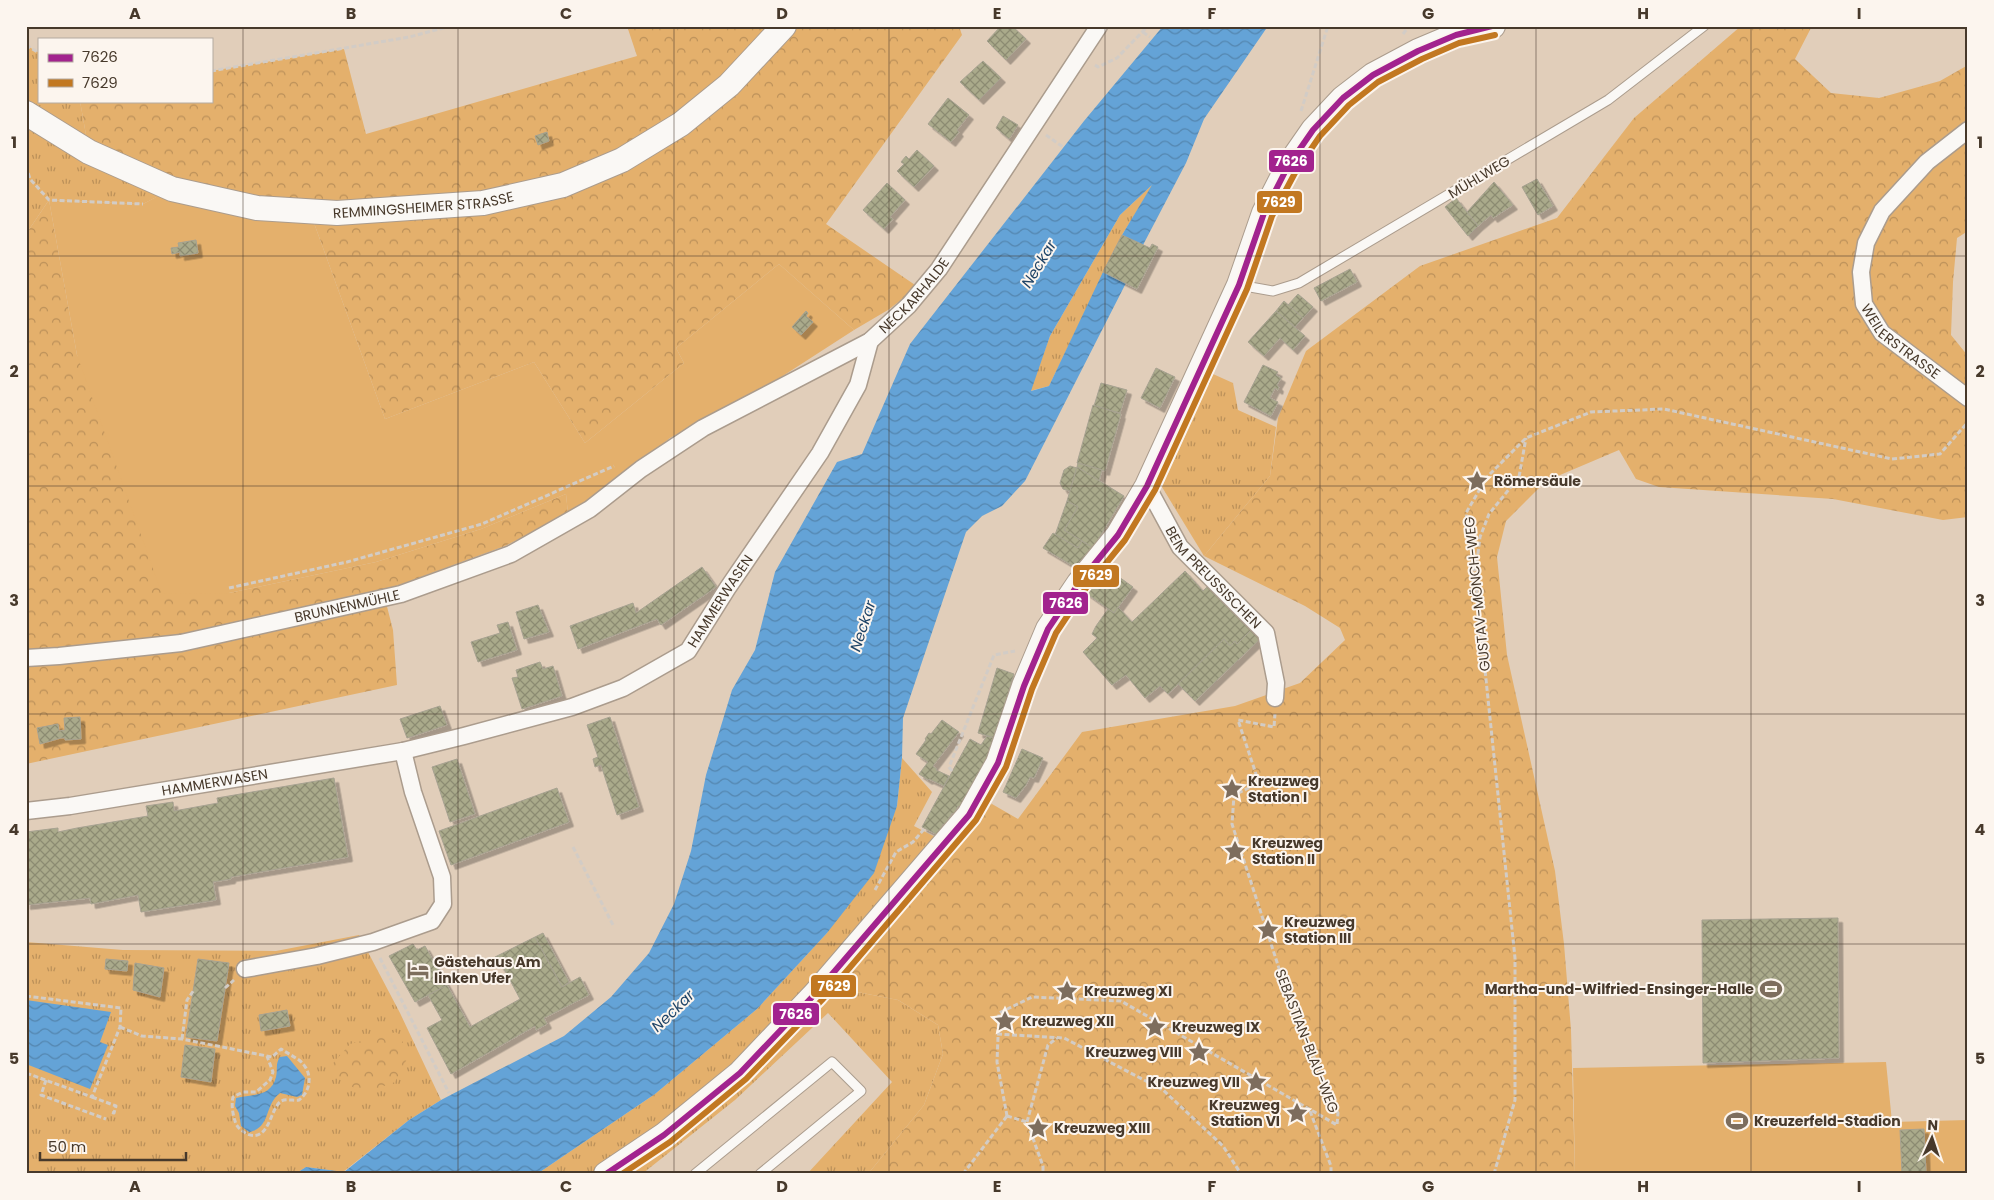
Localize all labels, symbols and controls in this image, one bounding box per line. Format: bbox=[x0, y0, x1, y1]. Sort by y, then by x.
text: A bbox=[129, 2, 141, 25]
text: B bbox=[346, 2, 356, 25]
text: C bbox=[560, 2, 572, 25]
text: D bbox=[776, 2, 788, 25]
text: E bbox=[993, 2, 1001, 25]
text: F bbox=[1208, 2, 1217, 25]
text: G bbox=[1422, 2, 1434, 25]
text: H bbox=[1637, 2, 1649, 25]
text: I bbox=[1857, 2, 1861, 25]
legend bbox=[38, 38, 212, 102]
text: 7626 bbox=[82, 46, 118, 67]
text: 7629 bbox=[82, 72, 118, 93]
text: 1 bbox=[11, 131, 17, 154]
text: 1 bbox=[1977, 131, 1983, 154]
line badge: 7626 bbox=[1268, 149, 1315, 173]
text: 7626 bbox=[1274, 151, 1308, 171]
street label: MÜHLWEG bbox=[1444, 151, 1514, 203]
street label: REMMINGSHEIMER STRASSE bbox=[332, 186, 516, 223]
line badge: 7629 bbox=[1256, 190, 1303, 214]
text: 7629 bbox=[1262, 192, 1296, 212]
water label: Neckar bbox=[1016, 236, 1061, 292]
street label: NECKARHALDE bbox=[874, 254, 954, 338]
street label: WEILERSTRASSE bbox=[1856, 300, 1944, 384]
text: 2 bbox=[9, 360, 19, 383]
text: 2 bbox=[1975, 360, 1985, 383]
place icon: Römersäule bbox=[1464, 468, 1490, 494]
place label: Römersäule bbox=[1494, 471, 1581, 491]
street label: GUSTAV-MÖNCH-WEG bbox=[1459, 515, 1495, 672]
street label: BEIM PREUSSISCHEN bbox=[1161, 523, 1266, 633]
street label: HAMMERWASEN bbox=[683, 551, 758, 652]
line badge: 7629 bbox=[1072, 564, 1120, 588]
text: 7629 bbox=[1079, 565, 1113, 585]
street label: BRUNNENMÜHLE bbox=[292, 585, 402, 627]
text: 3 bbox=[9, 589, 19, 612]
text: 3 bbox=[1975, 589, 1985, 612]
line badge: 7626 bbox=[1042, 591, 1089, 615]
text: 7626 bbox=[1049, 593, 1083, 613]
water label: Neckar bbox=[844, 597, 881, 654]
street label: HAMMERWASEN bbox=[160, 763, 269, 801]
place label: Kreuzweg Station I bbox=[1248, 771, 1319, 807]
place icon: Kreuzweg Station I bbox=[1219, 776, 1245, 802]
text: 4 bbox=[9, 818, 20, 841]
text: 4 bbox=[1975, 818, 1986, 841]
place label: Kreuzweg Station II bbox=[1252, 833, 1323, 869]
place icon: Kreuzweg Station II bbox=[1222, 838, 1248, 864]
place label: Kreuzweg Station III bbox=[1284, 912, 1355, 948]
place icon: Kreuzweg Station III bbox=[1255, 917, 1281, 943]
place label: Gästehaus Am linken Ufer bbox=[434, 952, 541, 988]
hotel icon: Gästehaus Am linken Ufer bbox=[405, 957, 431, 983]
street label: SEBASTIAN-BLAU-WEG bbox=[1270, 966, 1344, 1116]
line badge: 7629 bbox=[810, 974, 857, 998]
text: 7629 bbox=[817, 976, 851, 996]
sports icon: Martha-und-Wilfried-Ensinger-Halle bbox=[1758, 976, 1784, 1002]
place icon: Kreuzweg XI bbox=[1054, 978, 1080, 1004]
place label: Martha-und-Wilfried-Ensinger-Halle bbox=[1485, 979, 1754, 999]
place label: Kreuzweg XI bbox=[1084, 981, 1172, 1001]
water label: Neckar bbox=[647, 985, 699, 1036]
line badge: 7626 bbox=[772, 1002, 820, 1026]
text: 7626 bbox=[779, 1004, 813, 1024]
place icon: Kreuzweg XII bbox=[992, 1008, 1018, 1034]
place label: Kreuzweg XII bbox=[1022, 1011, 1114, 1031]
place icon: Kreuzweg IX bbox=[1142, 1014, 1168, 1040]
place label: Kreuzweg IX bbox=[1172, 1017, 1260, 1037]
place icon: Kreuzweg VIII bbox=[1186, 1039, 1212, 1065]
place label: Kreuzweg VIII bbox=[1085, 1042, 1182, 1062]
text: 5 bbox=[9, 1047, 19, 1070]
text: 5 bbox=[1975, 1047, 1985, 1070]
place icon: Kreuzweg VII bbox=[1243, 1069, 1269, 1095]
place label: Kreuzweg VII bbox=[1148, 1072, 1240, 1092]
place label: Kreuzweg Station VI bbox=[1209, 1095, 1280, 1131]
place icon: Kreuzweg Station VI bbox=[1284, 1100, 1310, 1126]
sports icon: Kreuzerfeld-Stadion bbox=[1724, 1108, 1750, 1134]
place label: Kreuzerfeld-Stadion bbox=[1754, 1111, 1901, 1131]
north arrow bbox=[1906, 1112, 1956, 1162]
place icon: Kreuzweg XIII bbox=[1025, 1115, 1051, 1141]
text: N bbox=[1927, 1115, 1938, 1135]
place label: Kreuzweg XIII bbox=[1054, 1118, 1150, 1138]
scale bar bbox=[40, 1130, 186, 1162]
text: 50 m bbox=[48, 1136, 86, 1157]
text: A bbox=[129, 1175, 141, 1198]
text: B bbox=[346, 1175, 356, 1198]
text: C bbox=[560, 1175, 572, 1198]
text: D bbox=[776, 1175, 788, 1198]
text: E bbox=[993, 1175, 1001, 1198]
text: F bbox=[1208, 1175, 1217, 1198]
text: G bbox=[1422, 1175, 1434, 1198]
text: H bbox=[1637, 1175, 1649, 1198]
text: I bbox=[1857, 1175, 1861, 1198]

